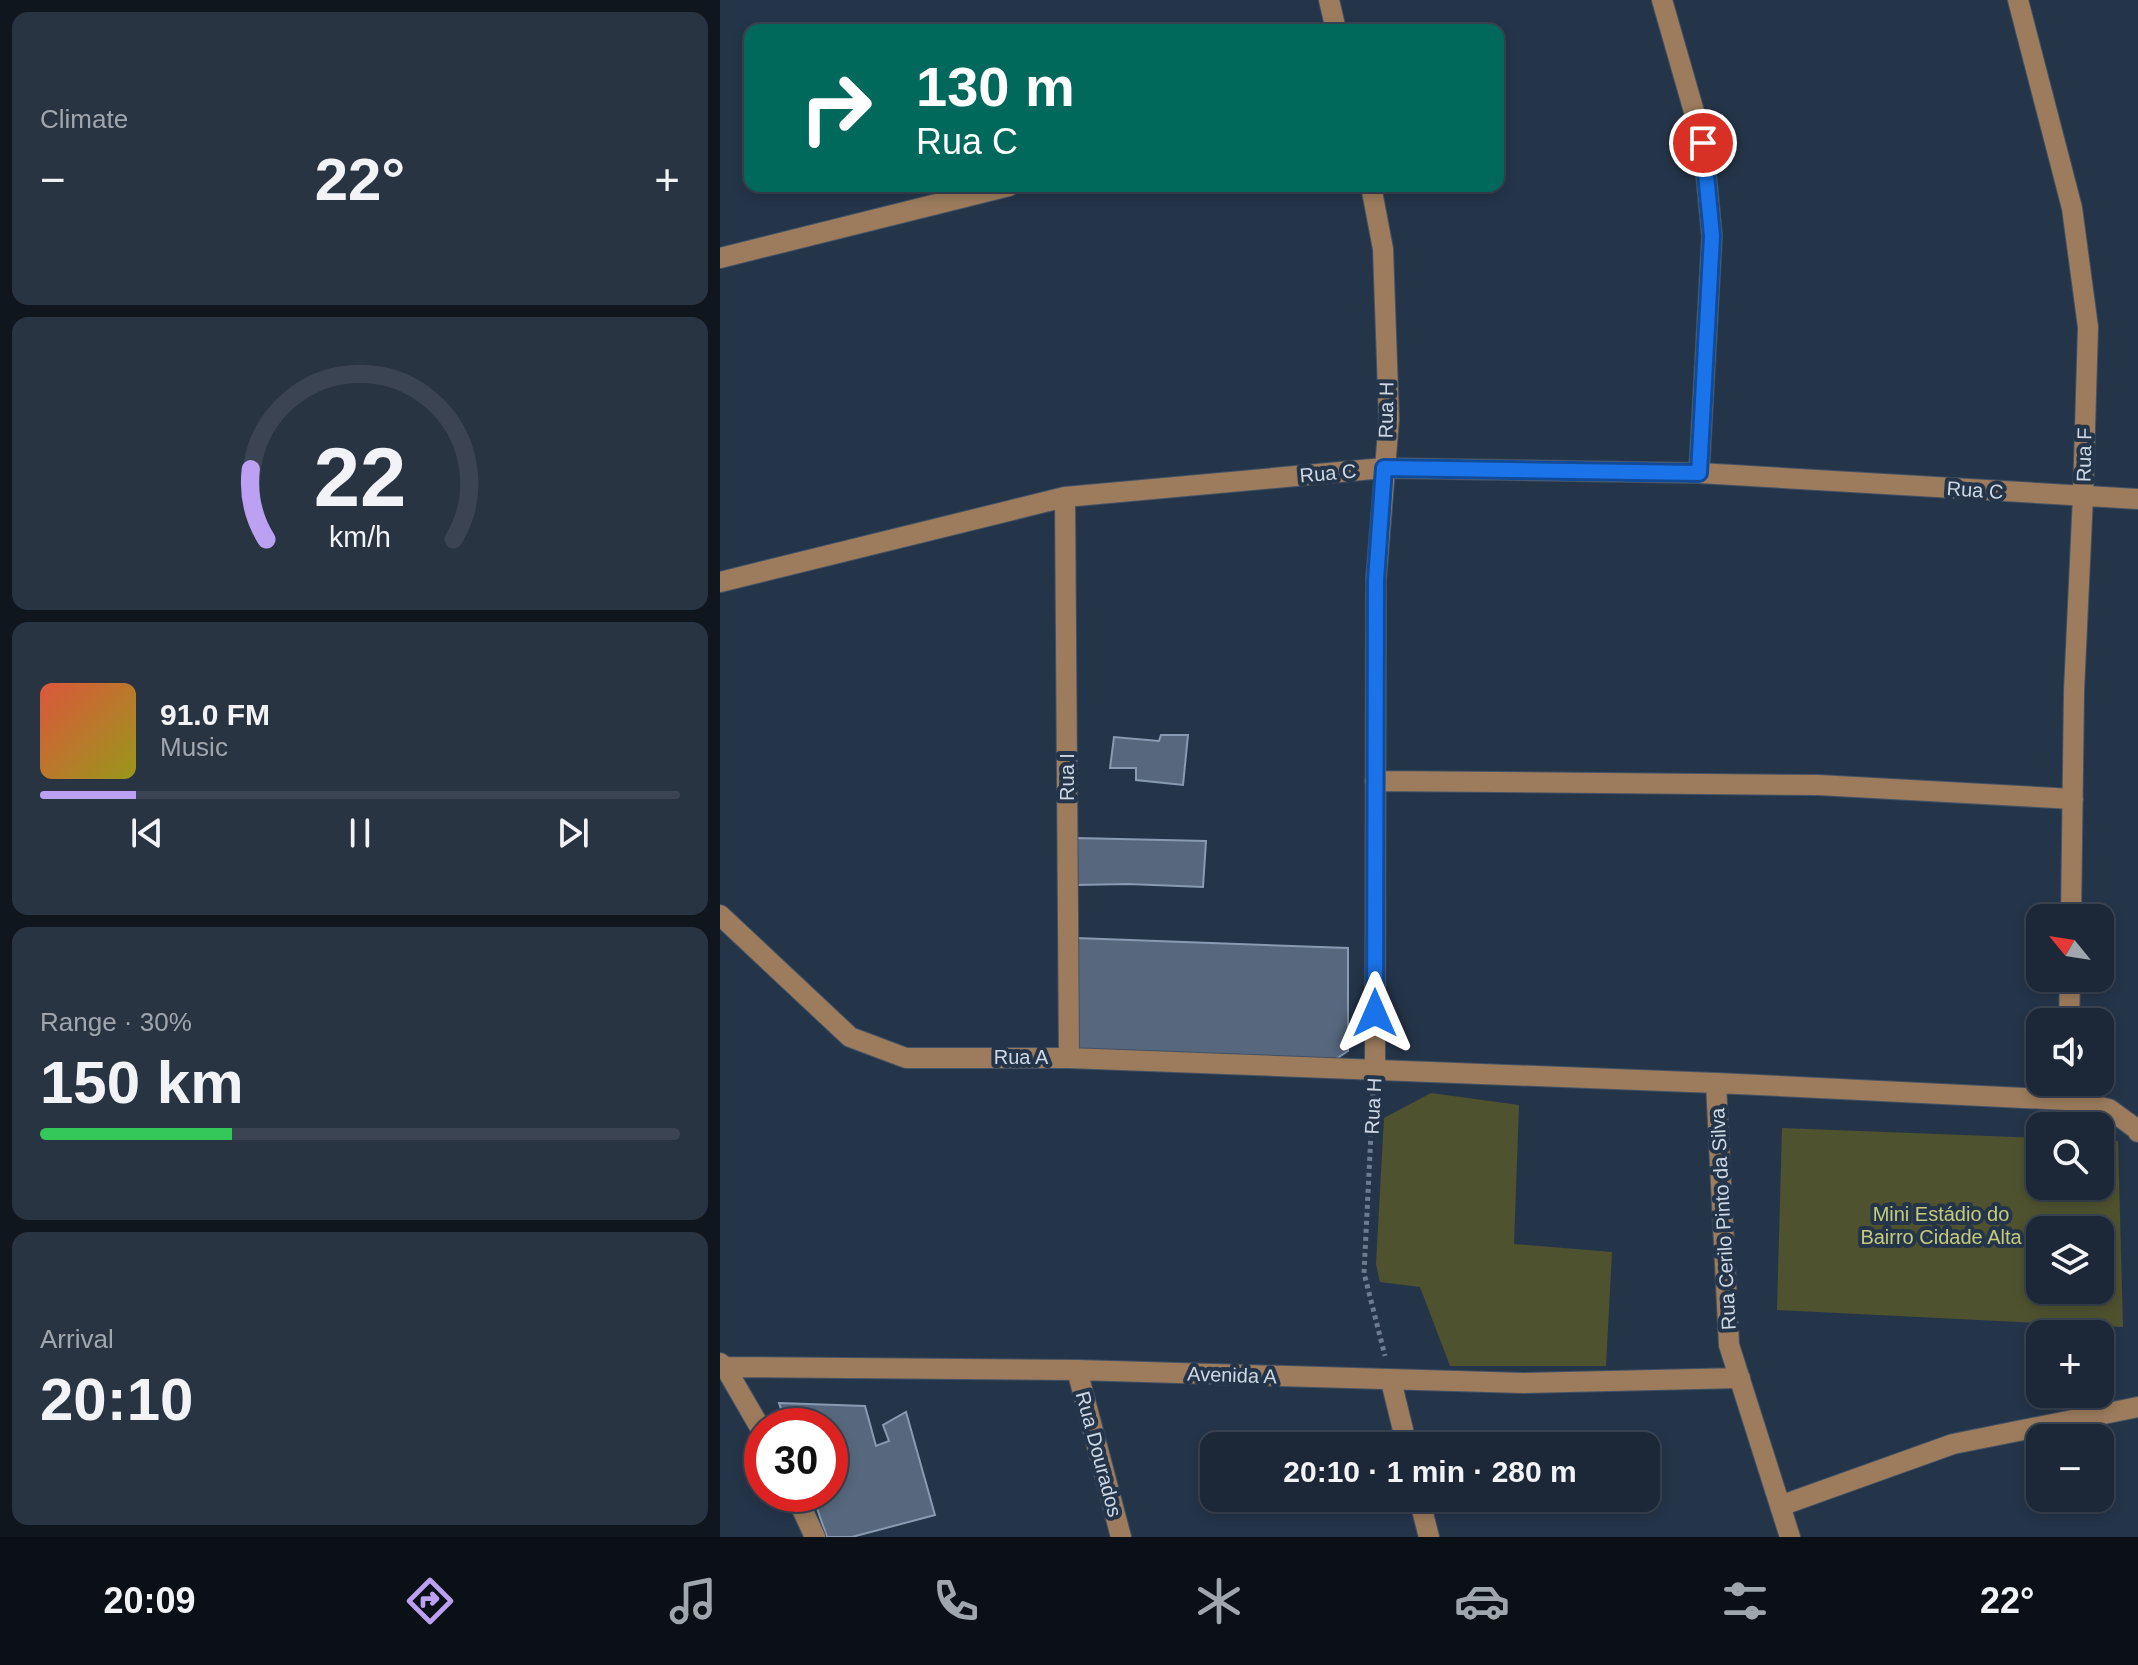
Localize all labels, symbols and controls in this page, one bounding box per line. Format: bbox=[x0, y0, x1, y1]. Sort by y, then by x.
text: 130 m bbox=[916, 55, 1075, 118]
icon: right bbox=[784, 56, 888, 160]
text: Climate bbox=[40, 104, 128, 134]
pin bbox=[1669, 109, 1737, 177]
text: Rua C bbox=[916, 121, 1018, 162]
icon: arrive bbox=[1681, 121, 1725, 165]
text: 22° bbox=[315, 146, 405, 213]
text: − bbox=[40, 155, 66, 204]
text: + bbox=[654, 155, 680, 204]
street label: Rua H bbox=[1375, 381, 1397, 439]
street label: Rua F bbox=[2073, 428, 2095, 482]
text: 22 bbox=[314, 430, 406, 523]
street label: Rua C bbox=[1299, 460, 1357, 486]
street label: Rua C bbox=[1946, 477, 2004, 503]
text: km/h bbox=[329, 521, 391, 553]
text: 91.0 FM bbox=[160, 698, 270, 731]
text: Music bbox=[160, 732, 228, 762]
street label: Rua I bbox=[1056, 753, 1078, 801]
icon: previous bbox=[125, 811, 169, 855]
icon: pause bbox=[338, 811, 382, 855]
icon: next bbox=[551, 811, 595, 855]
north arrow bbox=[2026, 904, 2114, 992]
map controls bbox=[2026, 904, 2114, 1512]
position arrow bbox=[1333, 971, 1417, 1055]
text: Range · 30% bbox=[40, 1007, 192, 1037]
button: sound bbox=[2026, 1008, 2114, 1096]
street label: Rua A bbox=[994, 1046, 1049, 1068]
text: 150 km bbox=[40, 1049, 244, 1116]
street label: Rua H bbox=[1361, 1077, 1385, 1135]
street label: Rua Cerilo Pinto da Silva bbox=[1706, 1107, 1740, 1331]
button: search bbox=[2026, 1112, 2114, 1200]
park label: Mini Estádio do Bairro Cidade Alta bbox=[1860, 1203, 2022, 1248]
button: layers bbox=[2026, 1216, 2114, 1304]
button: + bbox=[2026, 1320, 2114, 1408]
text: Arrival bbox=[40, 1324, 114, 1354]
street label: Avenida A bbox=[1187, 1362, 1278, 1388]
text: 20:10 bbox=[40, 1366, 193, 1433]
street label: Rua Dourados bbox=[1072, 1389, 1126, 1519]
speed limit sign: 30 bbox=[744, 1408, 848, 1512]
button: − bbox=[2026, 1424, 2114, 1512]
text: 20:10 · 1 min · 280 m bbox=[1283, 1455, 1577, 1488]
icon: directions bbox=[402, 1573, 458, 1629]
icon: music bbox=[665, 1573, 721, 1629]
icon: phone bbox=[928, 1573, 984, 1629]
icon: climate bbox=[1191, 1573, 1247, 1629]
icon: car bbox=[1454, 1573, 1510, 1629]
icon: filters bbox=[1717, 1573, 1773, 1629]
text: 20:09 bbox=[103, 1580, 196, 1621]
text: 22° bbox=[1980, 1580, 2034, 1621]

